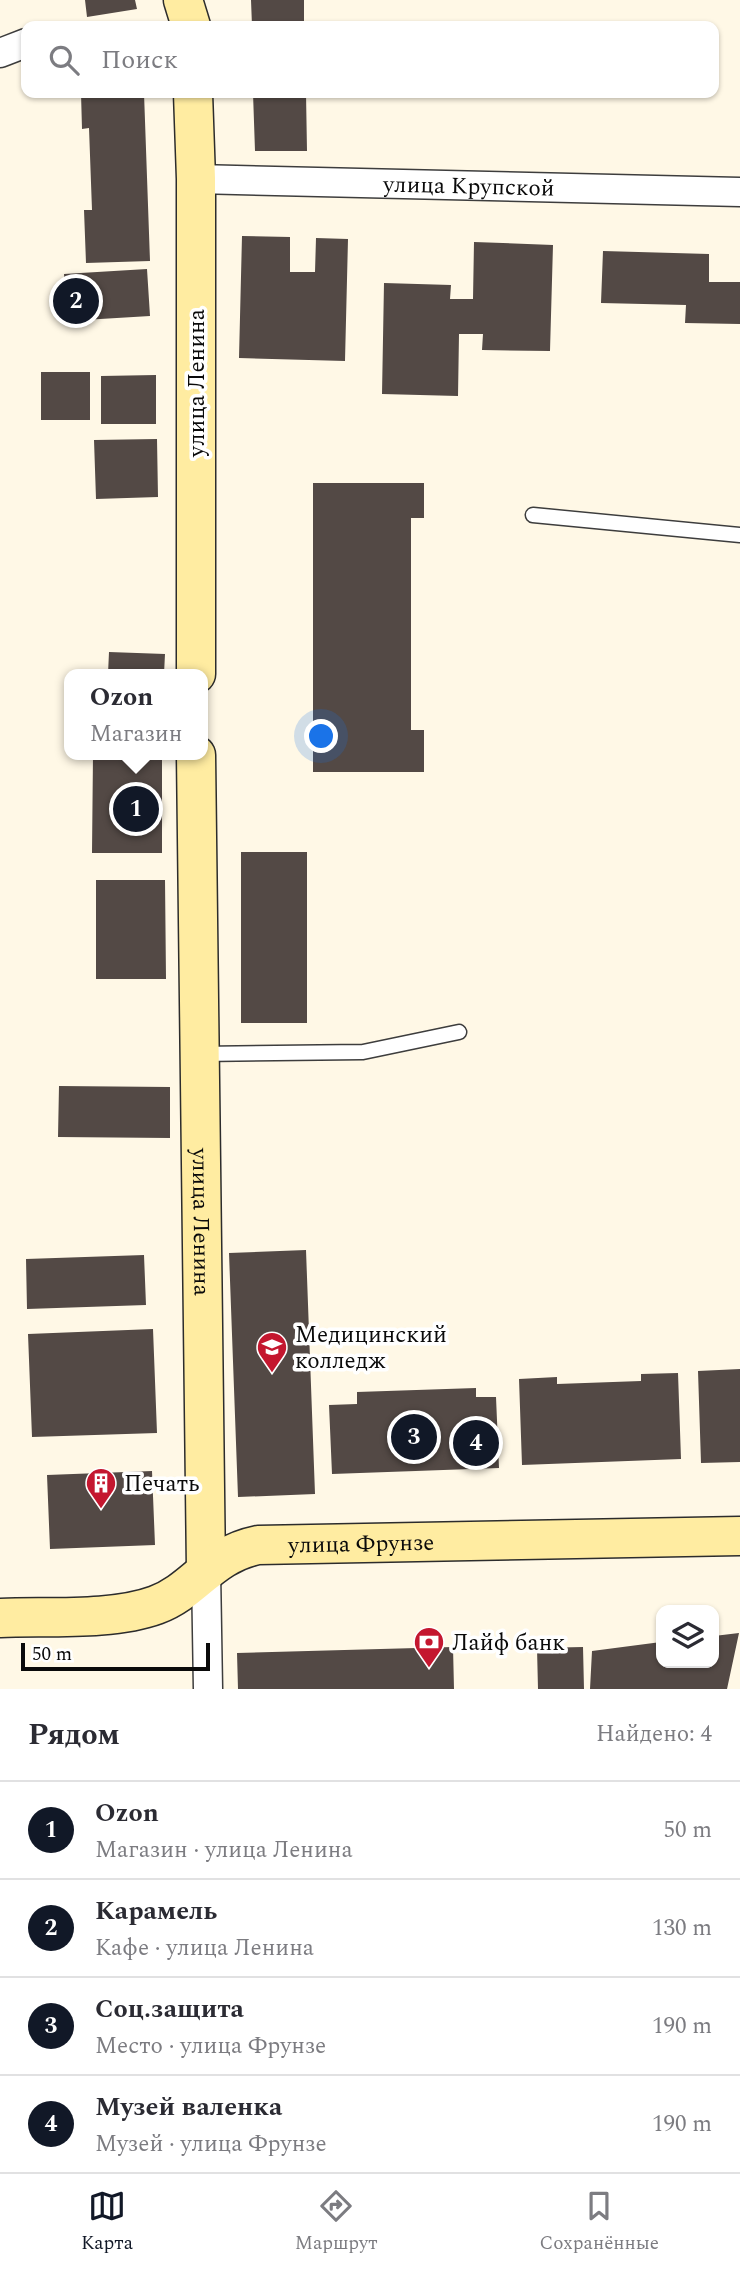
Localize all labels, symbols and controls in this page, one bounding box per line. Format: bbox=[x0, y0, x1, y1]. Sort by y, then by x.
search box bbox=[21, 21, 719, 98]
text: Поиск bbox=[101, 40, 178, 80]
icon: search bbox=[45, 41, 83, 79]
street label: улица Крупской bbox=[382, 167, 555, 207]
pin: 2 bbox=[53, 275, 99, 327]
street label: улица Ленина bbox=[180, 309, 215, 458]
popup bbox=[64, 669, 208, 760]
text: Ozon bbox=[90, 677, 153, 717]
text: Магазин bbox=[90, 717, 182, 752]
your location bbox=[304, 719, 338, 753]
pin: 1 bbox=[113, 783, 159, 835]
street label: улица Ленина bbox=[182, 1147, 219, 1296]
place label: Медицинский колледж bbox=[295, 1318, 447, 1379]
school or university icon: Медицинский колледж bbox=[255, 1330, 289, 1374]
pin: 3 bbox=[391, 1411, 437, 1463]
pin: 4 bbox=[453, 1417, 499, 1469]
building icon: Печать bbox=[84, 1466, 118, 1510]
place label: Печать bbox=[124, 1467, 200, 1502]
street label: улица Фрунзе bbox=[287, 1526, 435, 1563]
map controls bbox=[656, 1605, 719, 1668]
button: layers bbox=[656, 1605, 719, 1668]
bank icon: Лайф банк bbox=[412, 1625, 446, 1669]
place label: Лайф банк bbox=[452, 1626, 565, 1661]
scale bar bbox=[21, 1640, 210, 1672]
text: 50 m bbox=[32, 1640, 72, 1669]
text: Рядом bbox=[28, 1712, 120, 1758]
text: Найдено: 4 bbox=[596, 1717, 712, 1752]
text: Ozon bbox=[95, 1793, 159, 1833]
text: 1 bbox=[45, 1813, 57, 1848]
text: 50 m bbox=[663, 1813, 712, 1848]
text: Магазин · улица Ленина bbox=[95, 1833, 353, 1868]
text: Карамель bbox=[95, 1891, 217, 1931]
text: 2 bbox=[45, 1911, 57, 1946]
text: 130 m bbox=[652, 1911, 712, 1946]
text: Кафе · улица Ленина bbox=[95, 1931, 314, 1966]
text: Соц.защита bbox=[95, 1989, 244, 2029]
text: 3 bbox=[45, 2009, 57, 2044]
text: 190 m bbox=[652, 2009, 712, 2044]
text: Место · улица Фрунзе bbox=[95, 2029, 326, 2064]
text: Музей валенка bbox=[95, 2087, 282, 2127]
text: 4 bbox=[45, 2107, 57, 2142]
text: 190 m bbox=[652, 2107, 712, 2142]
text: Музей · улица Фрунзе bbox=[95, 2127, 327, 2162]
tab: Карта bbox=[81, 2187, 133, 2258]
tab: Маршрут bbox=[295, 2187, 378, 2258]
tab: Сохранённые bbox=[539, 2187, 659, 2258]

